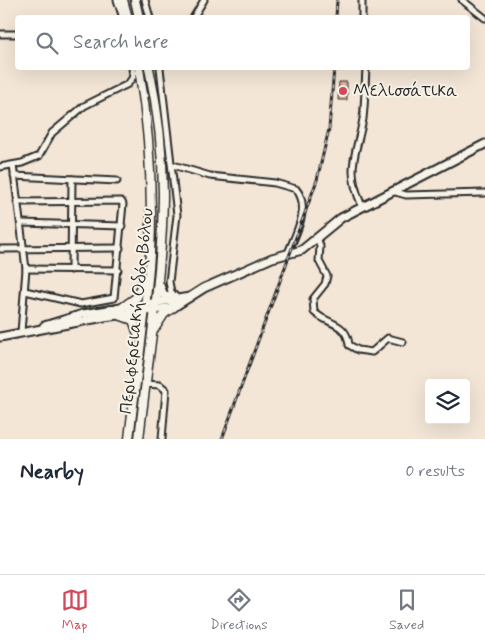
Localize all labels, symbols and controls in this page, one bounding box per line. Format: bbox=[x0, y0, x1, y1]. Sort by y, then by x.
search box bbox=[15, 15, 470, 70]
icon: search bbox=[33, 29, 61, 57]
text: Search here bbox=[73, 30, 169, 55]
place label: Μελισσάτικα bbox=[353, 79, 457, 103]
marker: Μελισσάτικα bbox=[337, 85, 349, 97]
street label: Περιφερειακή Οδός Βόλου bbox=[114, 207, 160, 415]
map controls bbox=[425, 379, 470, 424]
button: layers bbox=[425, 379, 470, 424]
text: Nearby bbox=[20, 458, 84, 486]
text: 0 results bbox=[405, 461, 465, 482]
tab: Map bbox=[61, 586, 89, 634]
tab: Directions bbox=[210, 586, 268, 634]
tab: Saved bbox=[389, 586, 424, 634]

